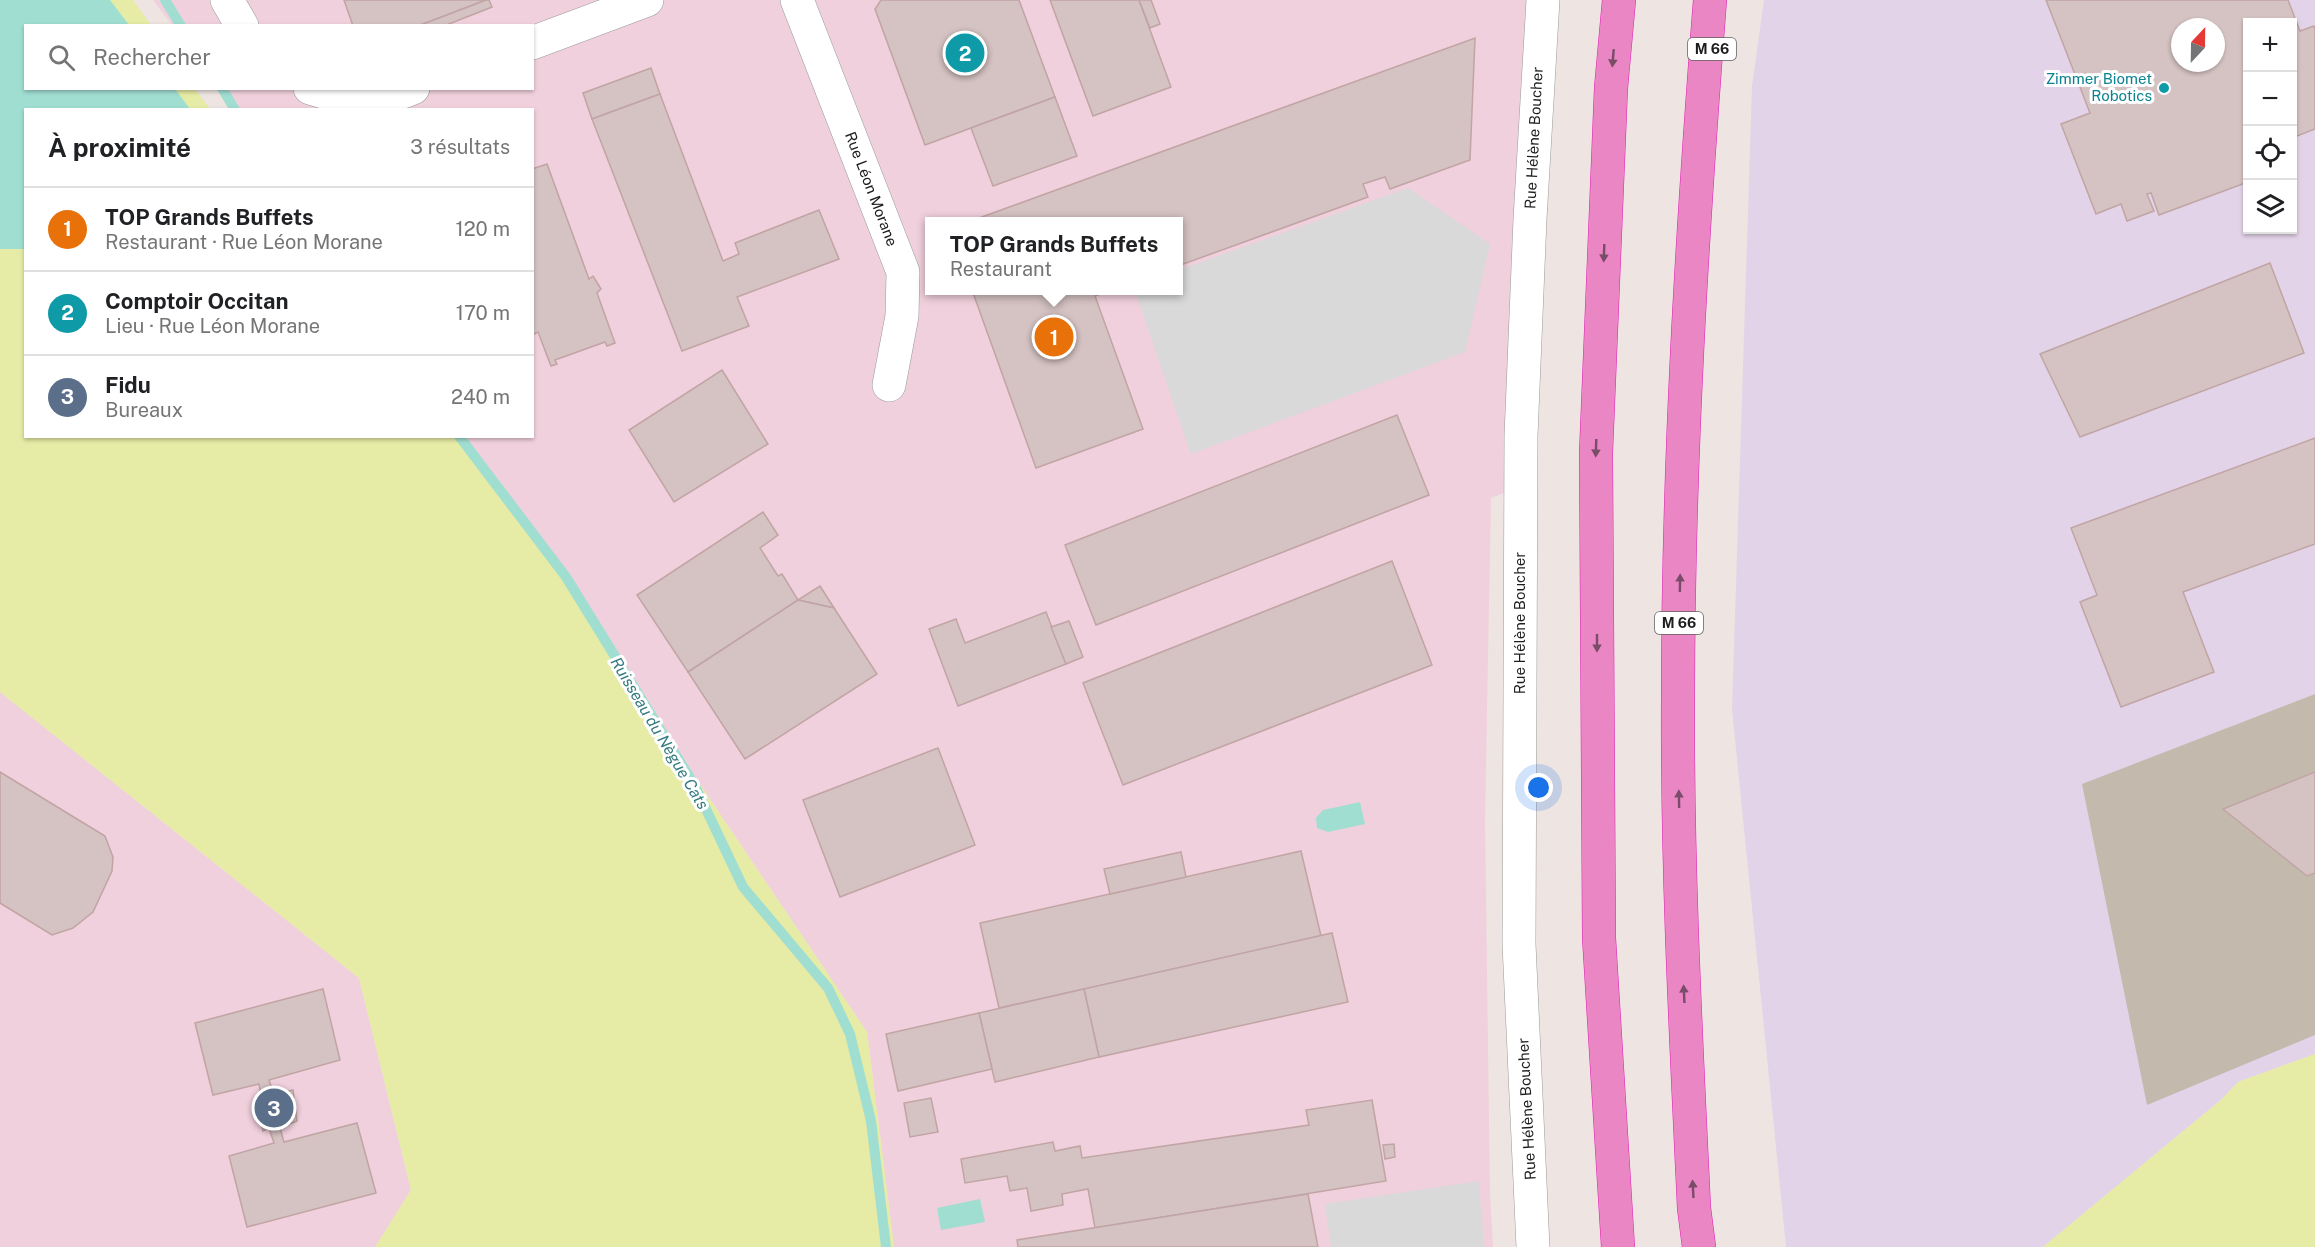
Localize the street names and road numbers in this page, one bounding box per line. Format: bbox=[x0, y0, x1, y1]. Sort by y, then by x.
road number: M 66 bbox=[1688, 38, 1736, 60]
street label: Rue Hélène Boucher bbox=[1521, 66, 1546, 210]
street label: Rue Léon Morane bbox=[842, 129, 901, 248]
street label: Rue Hélène Boucher bbox=[1511, 552, 1528, 694]
road number: M 66 bbox=[1655, 612, 1703, 634]
street label: Rue Hélène Boucher bbox=[1514, 1037, 1539, 1181]

